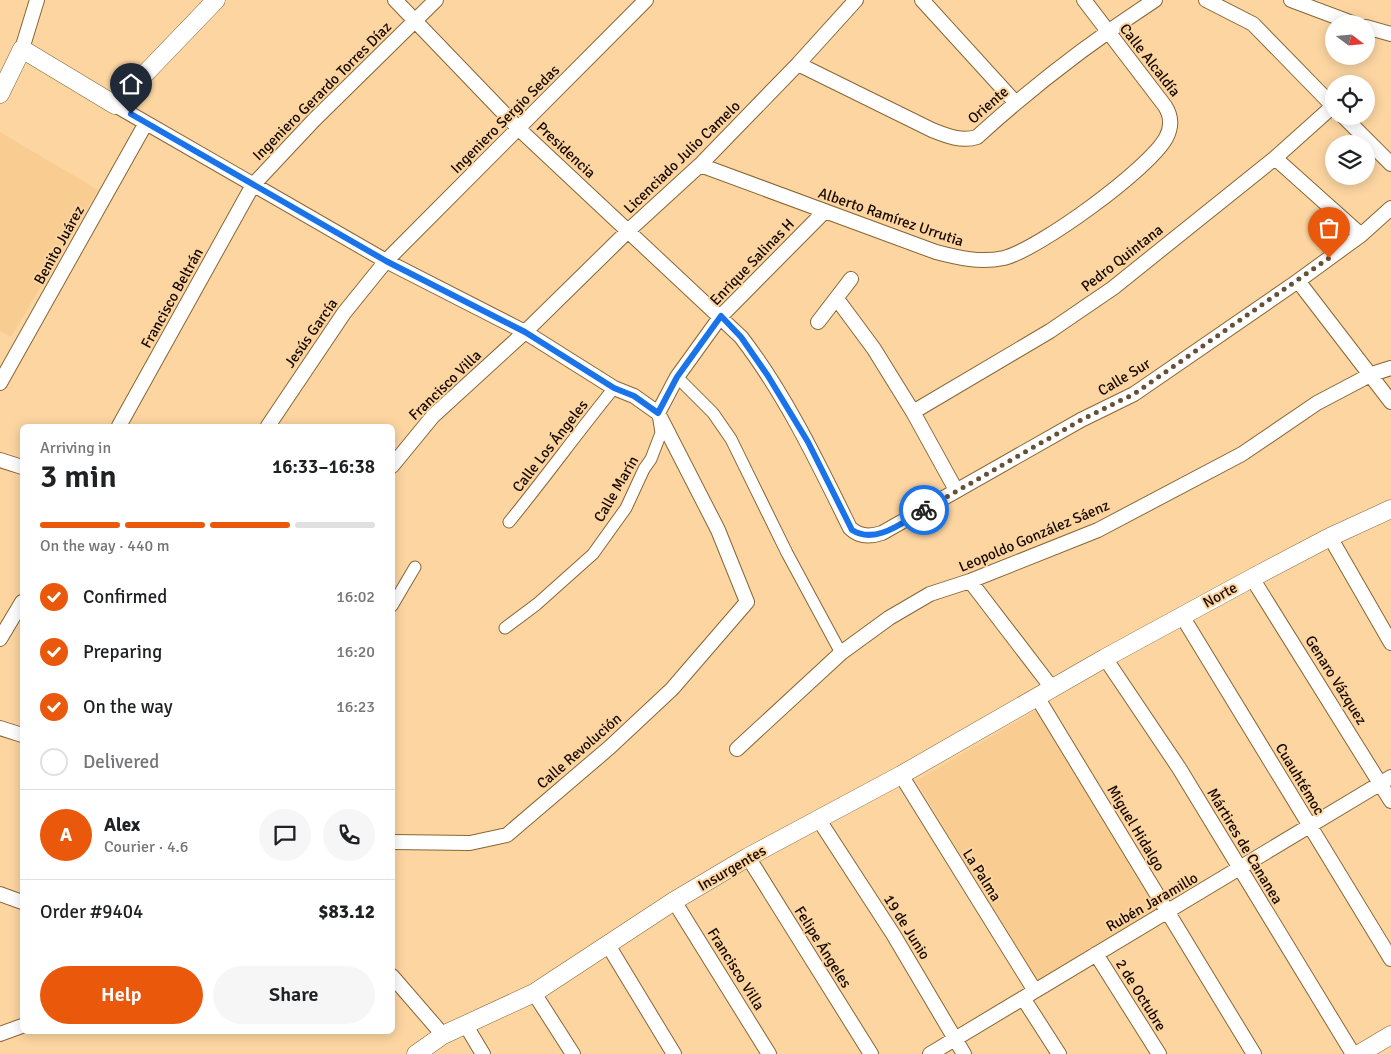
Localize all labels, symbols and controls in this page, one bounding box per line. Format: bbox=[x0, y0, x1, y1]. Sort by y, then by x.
north arrow bbox=[1325, 15, 1375, 65]
map controls bbox=[1325, 15, 1375, 185]
street label: Ingeniero Gerardo Torres Díaz bbox=[249, 18, 395, 164]
street label: Calle Alcaldía bbox=[1116, 20, 1184, 100]
street label: Ingeniero Sergio Sedas bbox=[447, 61, 563, 177]
pin bbox=[110, 63, 152, 114]
icon: home bbox=[117, 70, 145, 98]
button: locate bbox=[1325, 75, 1375, 125]
street label: Oriente bbox=[964, 82, 1012, 128]
street label: Licenciado Julio Camelo bbox=[620, 97, 744, 217]
street label: Presidencia bbox=[533, 118, 599, 182]
button: layers bbox=[1325, 135, 1375, 185]
street label: Alberto Ramírez Urrutia bbox=[816, 184, 966, 250]
street label: Benito Juárez bbox=[30, 202, 88, 287]
pin bbox=[1308, 207, 1350, 258]
icon: bag bbox=[1315, 214, 1343, 242]
street label: Enrique Salinas H bbox=[706, 215, 798, 309]
street label: Pedro Quintana bbox=[1078, 221, 1166, 295]
street label: Francisco Beltrán bbox=[137, 245, 207, 351]
street label: Jesús García bbox=[281, 295, 341, 371]
street label: Francisco Villa bbox=[405, 346, 485, 424]
street label: Calle Sur bbox=[1095, 354, 1154, 400]
street label: Calle Los Ángeles bbox=[508, 395, 592, 496]
text: Arriving in bbox=[40, 438, 111, 458]
street label: Calle Marín bbox=[590, 453, 642, 525]
text: 16:33–16:38 bbox=[272, 455, 375, 479]
text: 3 min bbox=[40, 457, 117, 496]
courier bbox=[899, 485, 949, 535]
icon: bike bbox=[910, 496, 938, 524]
street label: Leopoldo González Sáenz bbox=[956, 496, 1112, 576]
text: On the way · 440 m bbox=[40, 536, 170, 556]
street label: Norte bbox=[1200, 578, 1240, 612]
icon: check bbox=[40, 583, 68, 611]
text: Confirmed bbox=[83, 585, 167, 609]
text: 16:02 bbox=[336, 587, 375, 607]
street label: Genaro Vázquez bbox=[1301, 632, 1371, 728]
icon: check bbox=[40, 638, 68, 666]
text: Preparing bbox=[83, 640, 162, 664]
text: 16:20 bbox=[336, 642, 375, 662]
icon: check bbox=[40, 693, 68, 721]
text: On the way bbox=[83, 695, 173, 719]
text: 16:23 bbox=[336, 697, 375, 717]
street label: Calle Revolución bbox=[533, 709, 625, 793]
street label: Cuauhtémoc bbox=[1272, 740, 1328, 818]
text: Delivered bbox=[83, 750, 159, 774]
street label: Miguel Hidalgo bbox=[1103, 782, 1169, 874]
street label: Mártires de Cananea bbox=[1203, 785, 1287, 907]
button: chat bbox=[259, 809, 311, 861]
button: phone bbox=[323, 809, 375, 861]
text: Alex bbox=[104, 813, 140, 837]
text: A bbox=[60, 823, 72, 847]
text: Courier · 4.6 bbox=[104, 837, 188, 857]
street label: Insurgentes bbox=[695, 841, 770, 895]
street label: La Palma bbox=[959, 845, 1005, 905]
street label: Rubén Jaramillo bbox=[1103, 868, 1201, 936]
street label: 19 de Junio bbox=[880, 891, 934, 963]
text: Order #9404 bbox=[40, 900, 143, 924]
text: $83.12 bbox=[318, 900, 375, 924]
street label: Felipe Ángeles bbox=[791, 902, 856, 992]
street label: Francisco Villa bbox=[704, 925, 768, 1013]
street label: 2 de Octubre bbox=[1112, 956, 1170, 1034]
button: Help bbox=[40, 966, 203, 1024]
button: Share bbox=[213, 966, 375, 1024]

